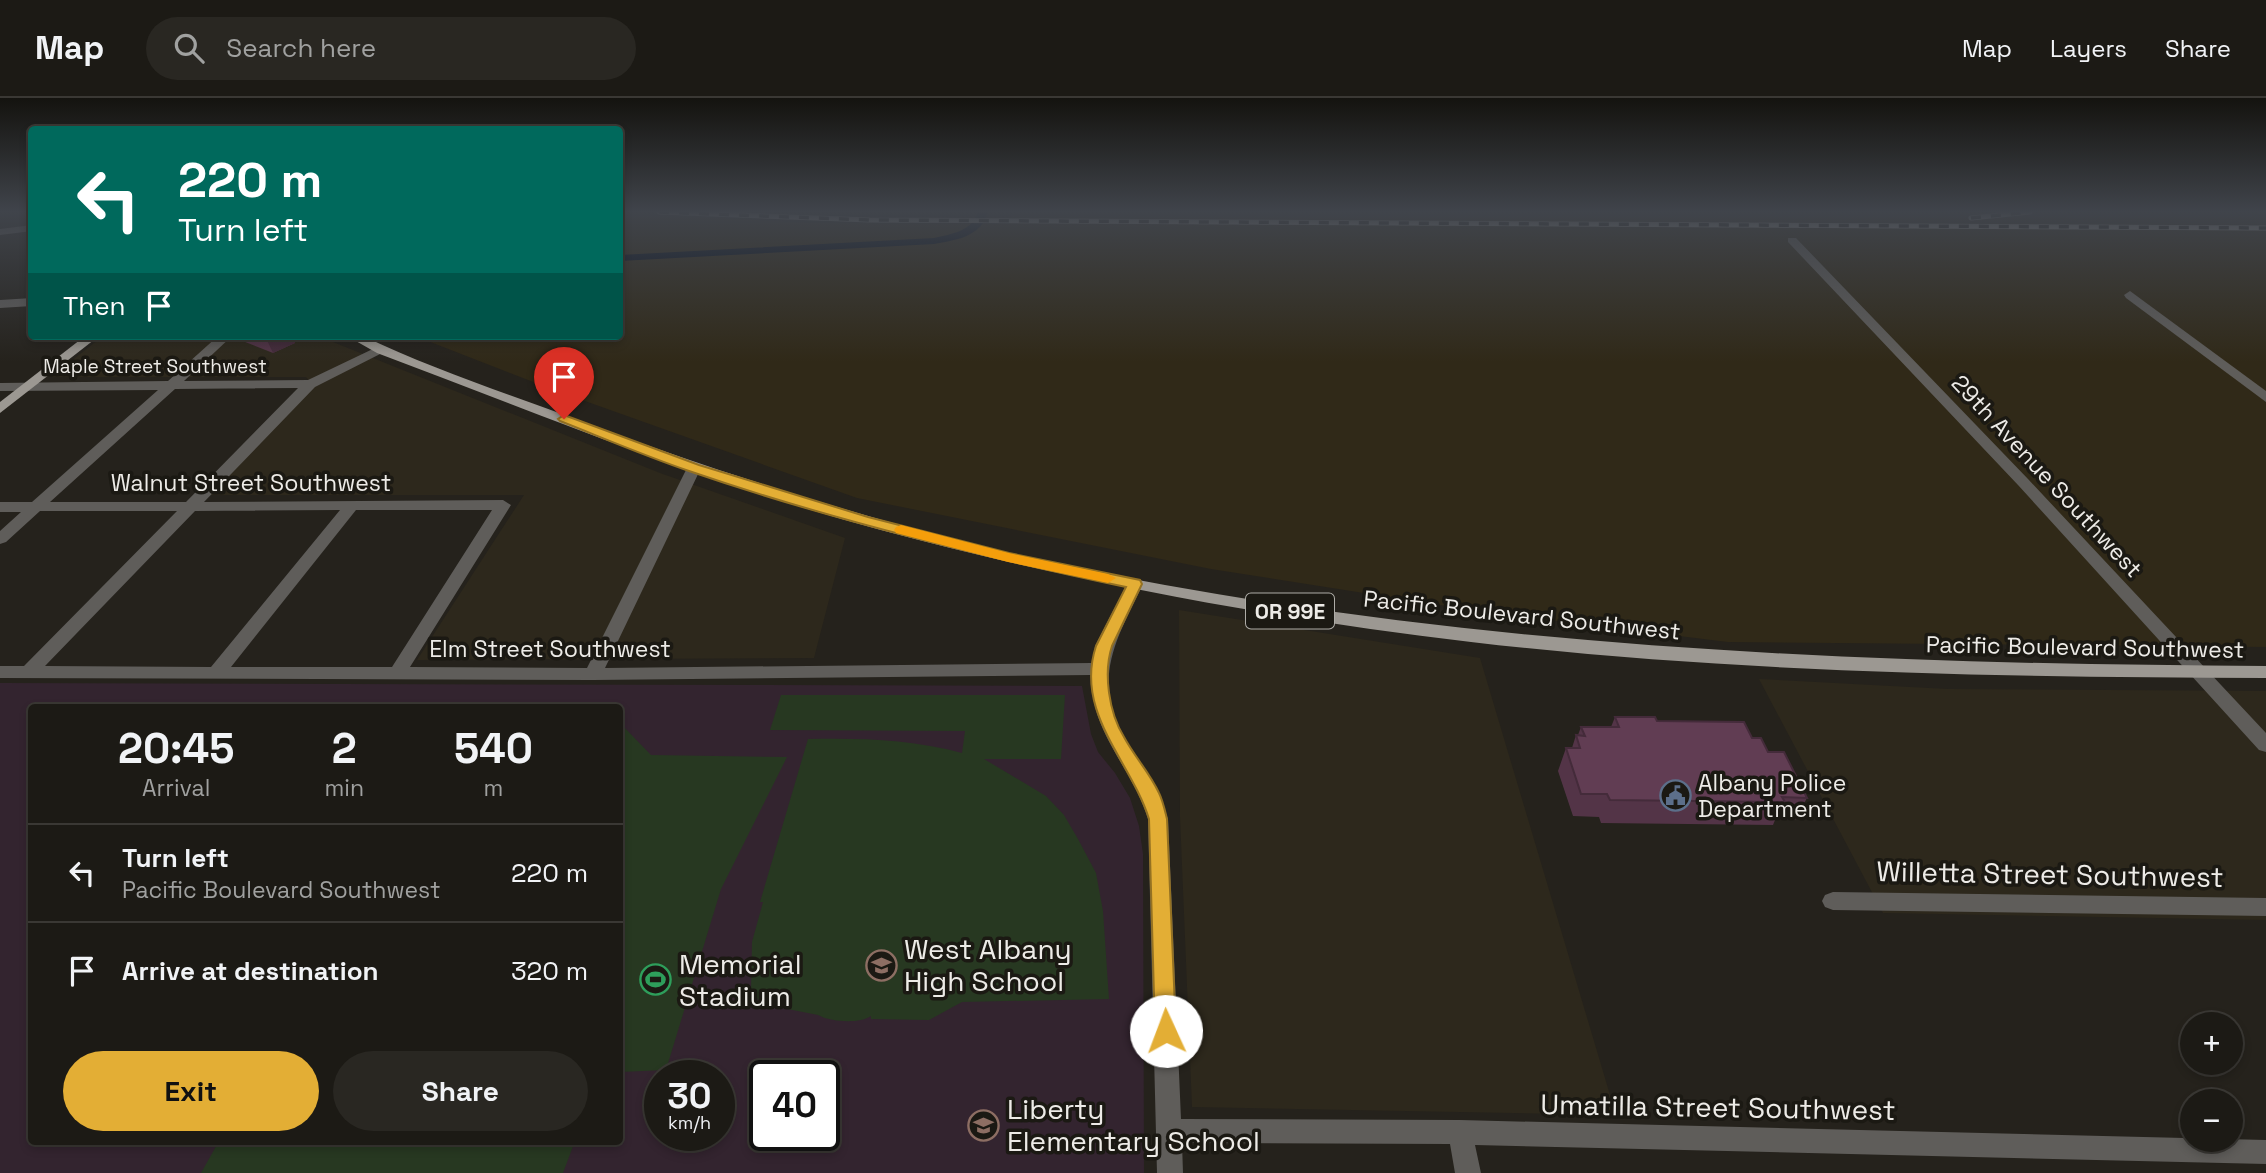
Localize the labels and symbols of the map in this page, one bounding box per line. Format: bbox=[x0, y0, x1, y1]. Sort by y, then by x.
pin bbox=[534, 347, 594, 419]
street label: Maple Street Southwest bbox=[43, 354, 267, 379]
street label: 29th Avenue Southwest bbox=[1945, 368, 2149, 584]
street label: Walnut Street Southwest bbox=[111, 468, 391, 498]
street label: Pacific Boulevard Southwest bbox=[1362, 583, 1682, 647]
road number: OR 99E bbox=[1246, 594, 1334, 628]
street label: Pacific Boulevard Southwest bbox=[1926, 629, 2244, 665]
street label: Elm Street Southwest bbox=[429, 634, 671, 664]
place label: Albany Police Department bbox=[1698, 768, 1846, 824]
public building icon: Albany Police Department bbox=[1658, 779, 1692, 813]
street label: Willetta Street Southwest bbox=[1876, 853, 2224, 895]
place label: West Albany High School bbox=[904, 931, 1072, 999]
place label: Memorial Stadium bbox=[679, 946, 802, 1014]
school or university icon: West Albany High School bbox=[864, 948, 898, 982]
sports icon: Memorial Stadium bbox=[639, 963, 673, 997]
position arrow bbox=[1129, 994, 1203, 1068]
speed limit sign: 40 bbox=[749, 1060, 840, 1151]
street label: Umatilla Street Southwest bbox=[1540, 1086, 1896, 1128]
place label: Liberty Elementary School bbox=[1007, 1091, 1260, 1159]
school or university icon: Liberty Elementary School bbox=[967, 1108, 1001, 1142]

